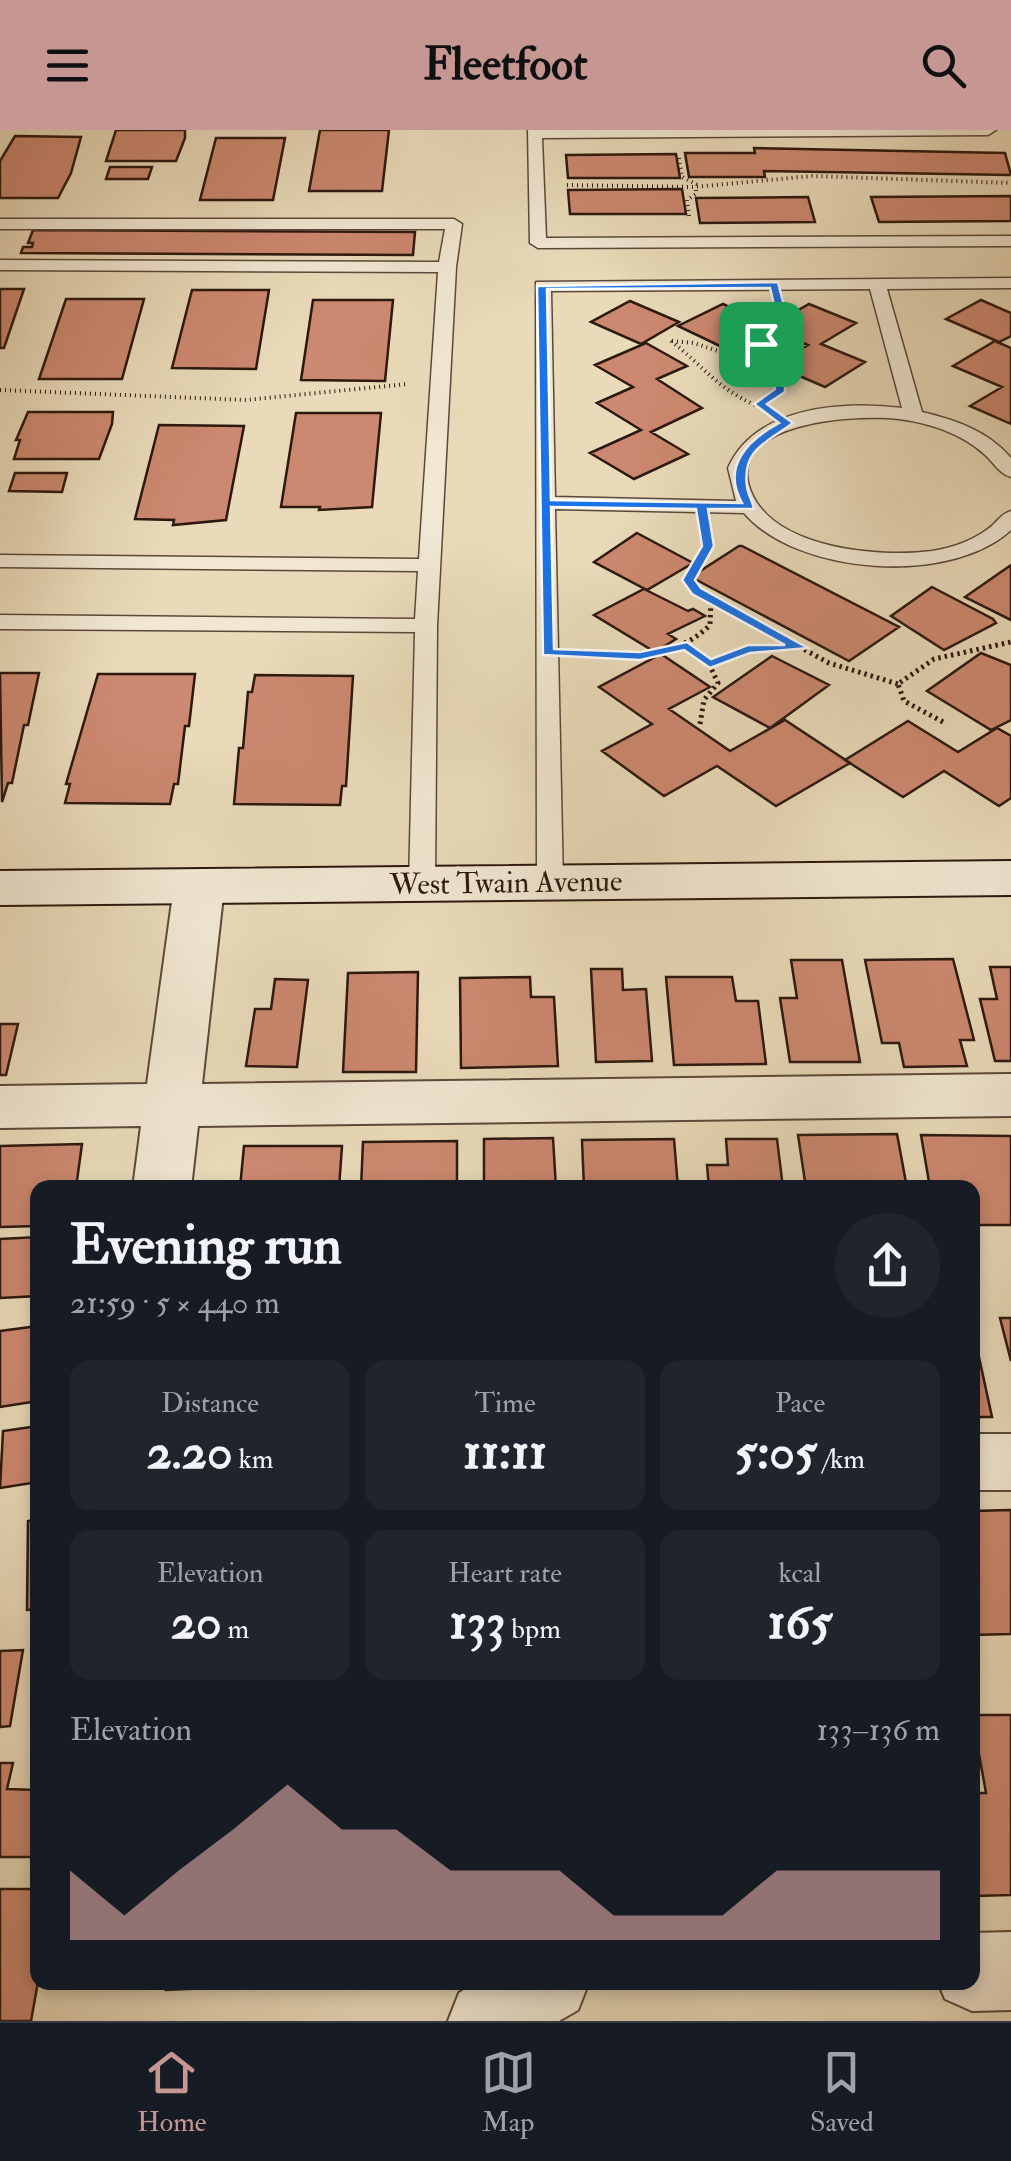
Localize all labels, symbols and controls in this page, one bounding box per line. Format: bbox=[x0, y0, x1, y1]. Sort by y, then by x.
text: Fleetfoot bbox=[423, 37, 588, 93]
icon: menu bbox=[40, 38, 95, 93]
icon: search bbox=[916, 38, 971, 93]
pin bbox=[719, 302, 804, 387]
icon: arrive bbox=[734, 317, 789, 372]
street label: West Twain Avenue bbox=[388, 862, 623, 904]
text: Evening run bbox=[70, 1211, 342, 1280]
button: share bbox=[835, 1213, 940, 1318]
text: 21:59 · 5 × 440 m bbox=[70, 1283, 280, 1323]
text: Distance bbox=[161, 1386, 259, 1421]
text: Time bbox=[474, 1386, 536, 1421]
text: Pace bbox=[775, 1386, 825, 1421]
text: 2.20 bbox=[147, 1421, 233, 1484]
text: 11:11 bbox=[463, 1421, 547, 1484]
text: 5:05 bbox=[735, 1421, 817, 1484]
text: km bbox=[233, 1442, 273, 1477]
text: /km bbox=[817, 1442, 865, 1477]
text: Elevation bbox=[157, 1556, 263, 1591]
text: Heart rate bbox=[448, 1556, 562, 1591]
text: kcal bbox=[779, 1556, 821, 1591]
text: 20 bbox=[171, 1591, 222, 1654]
text: 133 bbox=[449, 1591, 505, 1654]
text: 165 bbox=[768, 1591, 832, 1654]
text: m bbox=[222, 1612, 249, 1647]
text: bpm bbox=[505, 1612, 561, 1647]
text: Elevation bbox=[70, 1710, 192, 1750]
text: 133–136 m bbox=[816, 1710, 940, 1750]
tab: Home bbox=[137, 2045, 206, 2140]
tab: Map bbox=[481, 2045, 536, 2140]
tab: Saved bbox=[810, 2045, 874, 2140]

